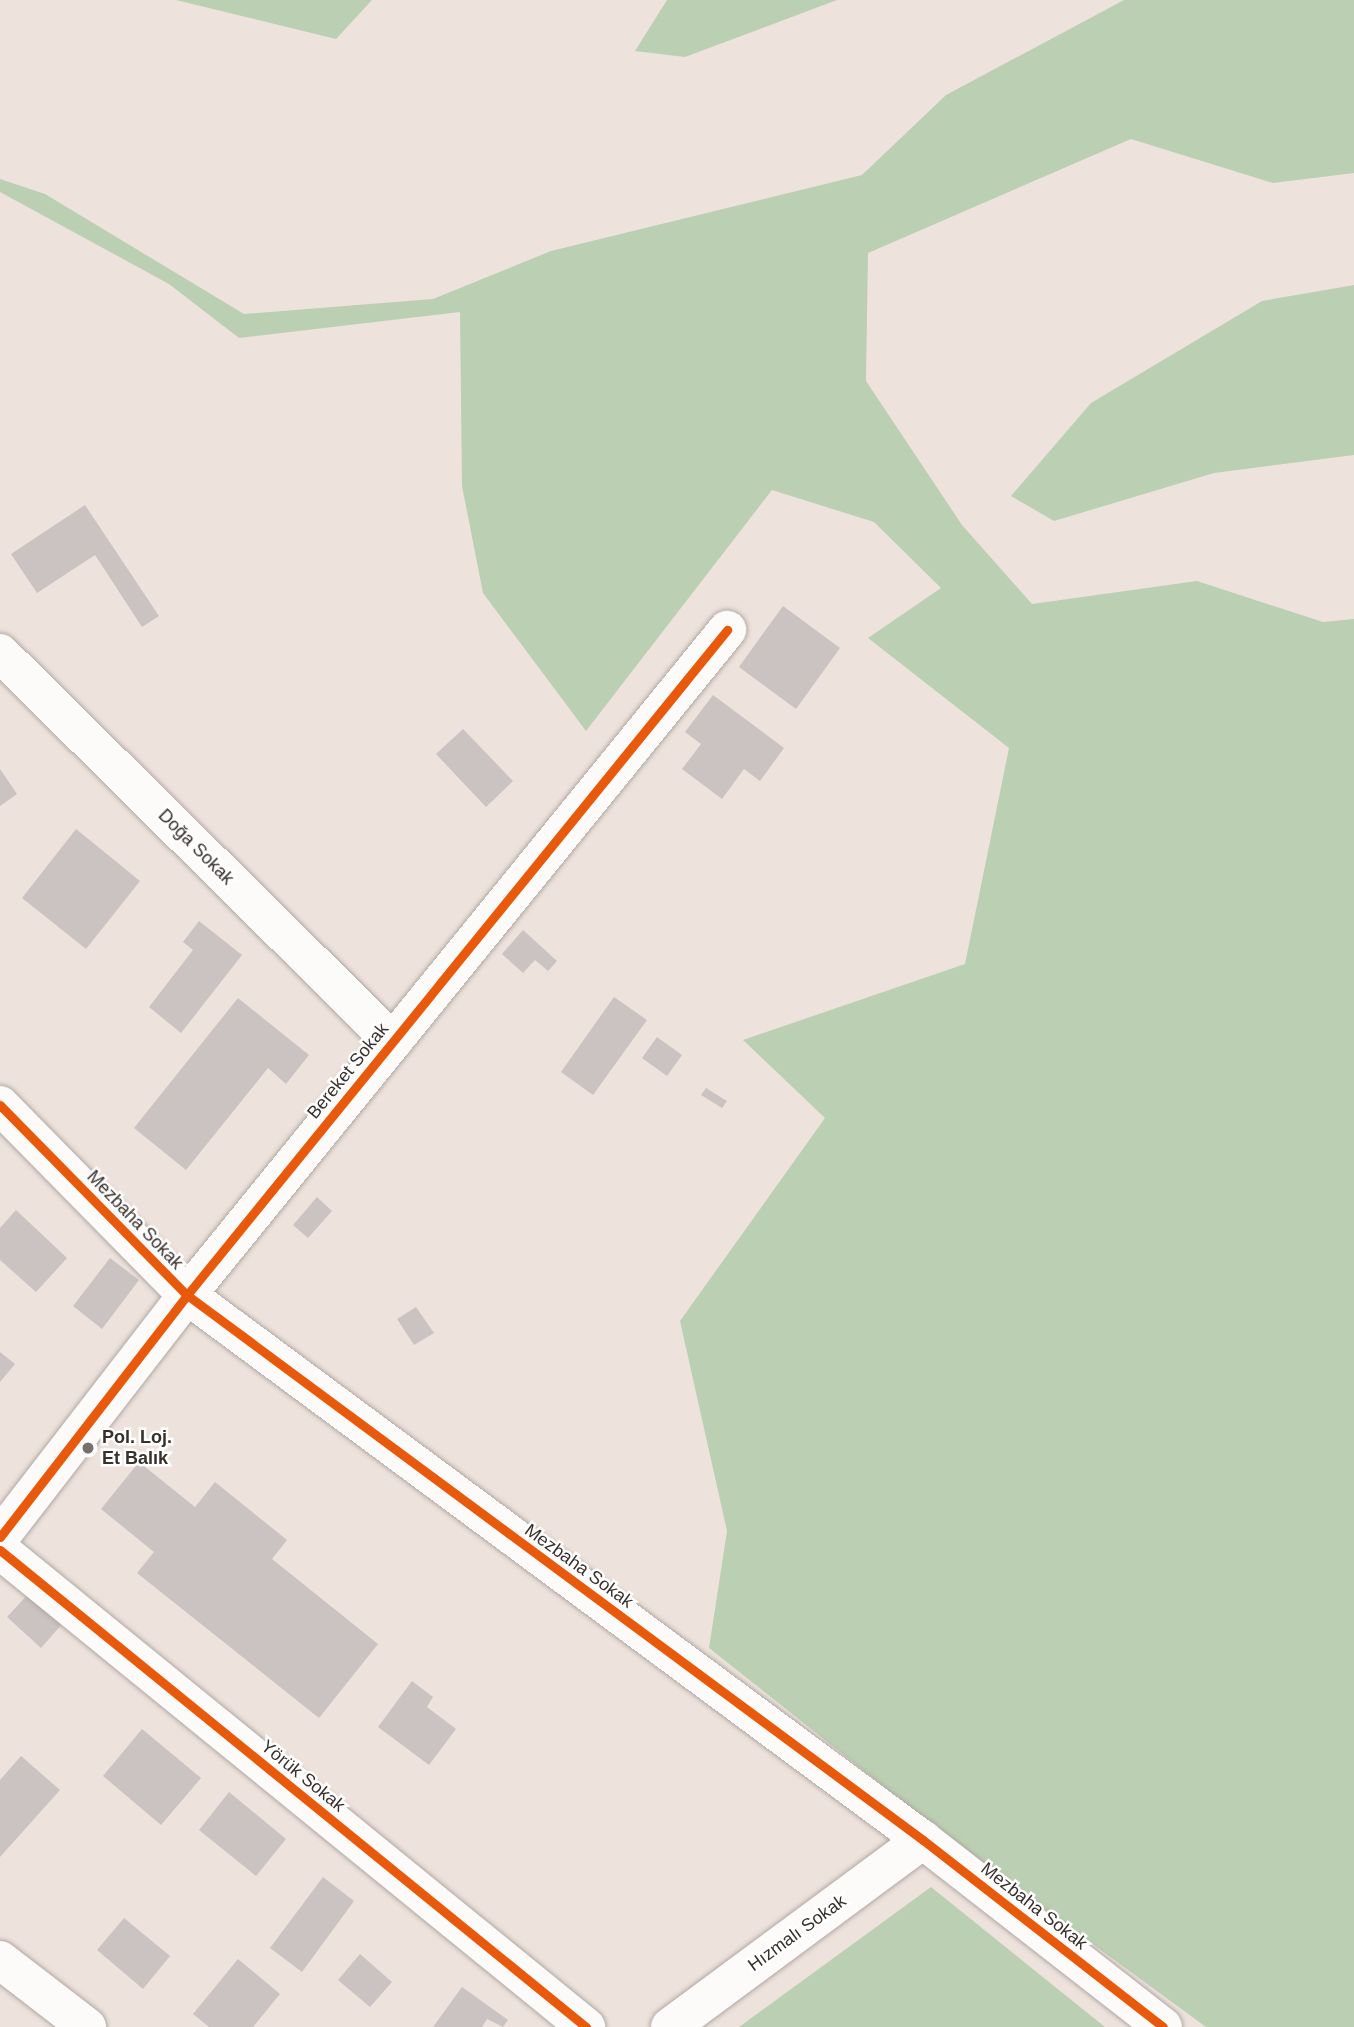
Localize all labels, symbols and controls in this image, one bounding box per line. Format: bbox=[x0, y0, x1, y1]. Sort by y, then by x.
street label: Doğa Sokak bbox=[154, 805, 238, 889]
street label: Bereket Sokak bbox=[303, 1019, 393, 1123]
street label: Mezbaha Sokak bbox=[82, 1166, 188, 1274]
place label: Pol. Loj. Et Balık bbox=[102, 1427, 172, 1470]
marker: Pol. Loj. Et Balık bbox=[80, 1440, 96, 1456]
street label: Mezbaha Sokak bbox=[520, 1519, 638, 1613]
street label: Yörük Sokak bbox=[257, 1735, 349, 1817]
street label: Mezbaha Sokak bbox=[976, 1858, 1092, 1954]
street label: Hızmalı Sokak bbox=[744, 1890, 850, 1976]

